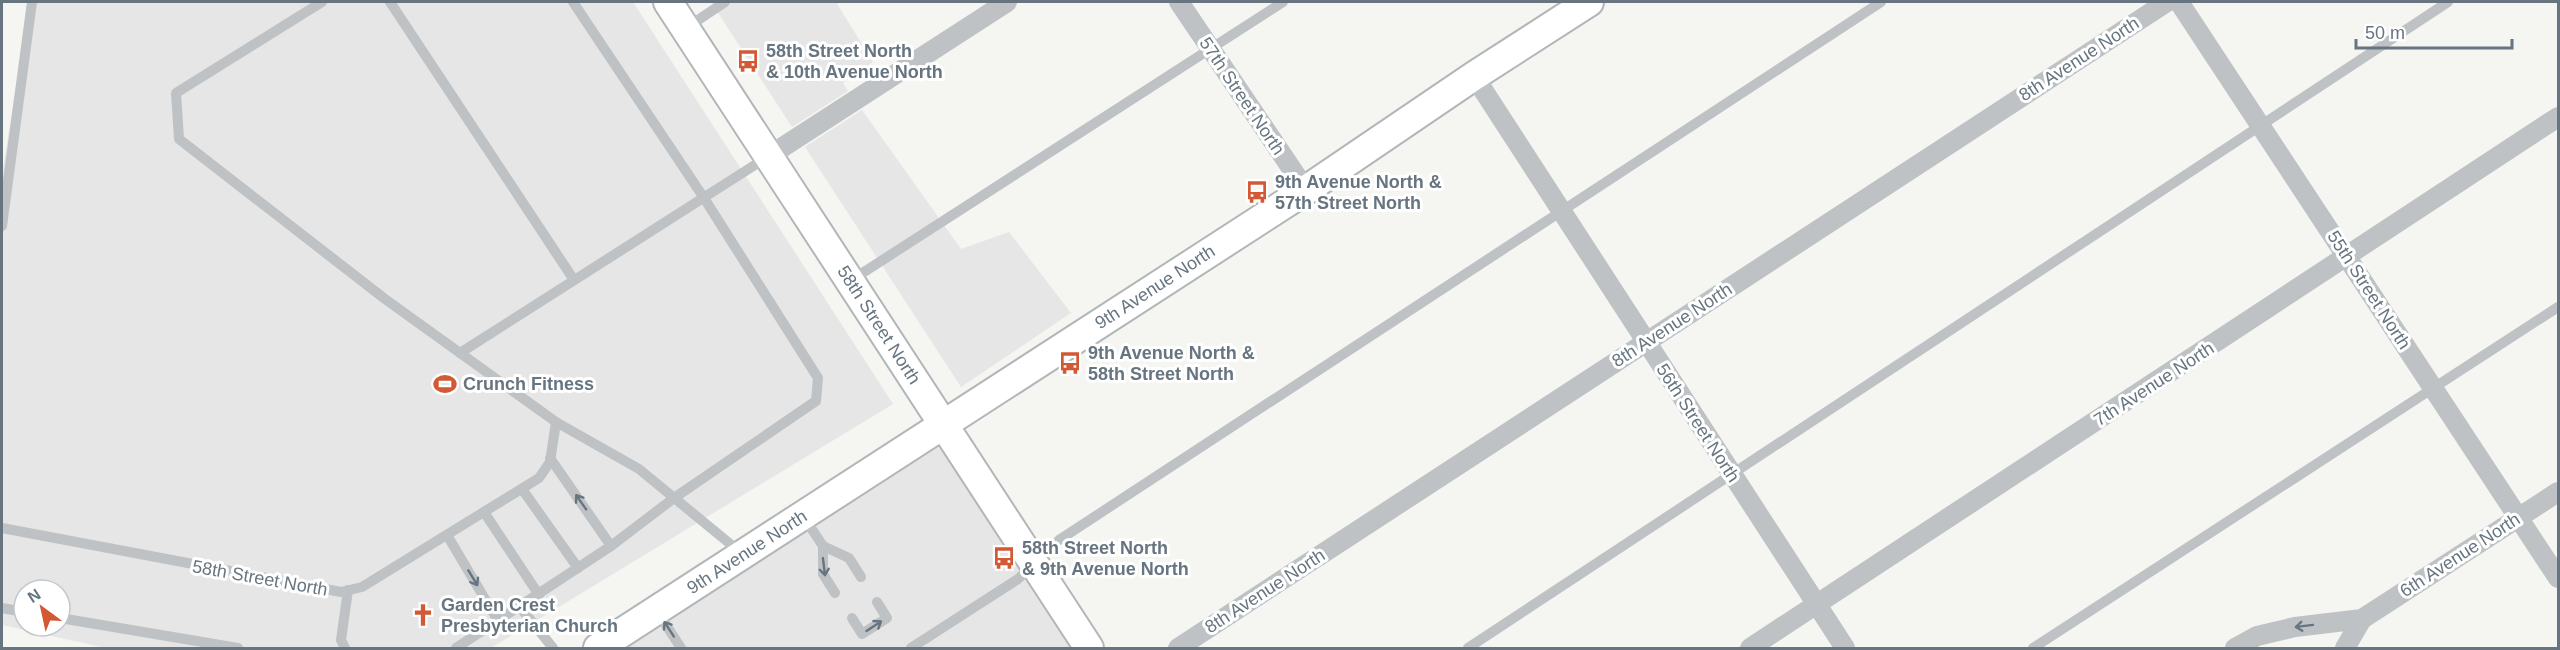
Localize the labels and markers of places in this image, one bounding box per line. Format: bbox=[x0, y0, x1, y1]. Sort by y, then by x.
place label: 58th Street North & 10th Avenue North bbox=[766, 41, 943, 82]
bus stop icon: 58th Street North & 10th Avenue North bbox=[735, 48, 761, 74]
place label: 9th Avenue North & 57th Street North bbox=[1275, 172, 1442, 213]
bus stop icon: 9th Avenue North & 57th Street North bbox=[1244, 179, 1270, 205]
place label: 9th Avenue North & 58th Street North bbox=[1088, 343, 1255, 384]
bus stop icon: 9th Avenue North & 58th Street North bbox=[1057, 350, 1083, 376]
sports icon: Crunch Fitness bbox=[432, 371, 458, 397]
place label: Crunch Fitness bbox=[463, 374, 594, 394]
place label: 58th Street North & 9th Avenue North bbox=[1022, 538, 1189, 579]
bus stop icon: 58th Street North & 9th Avenue North bbox=[991, 545, 1017, 571]
place label: Garden Crest Presbyterian Church bbox=[441, 595, 618, 636]
church icon: Garden Crest Presbyterian Church bbox=[410, 602, 436, 628]

